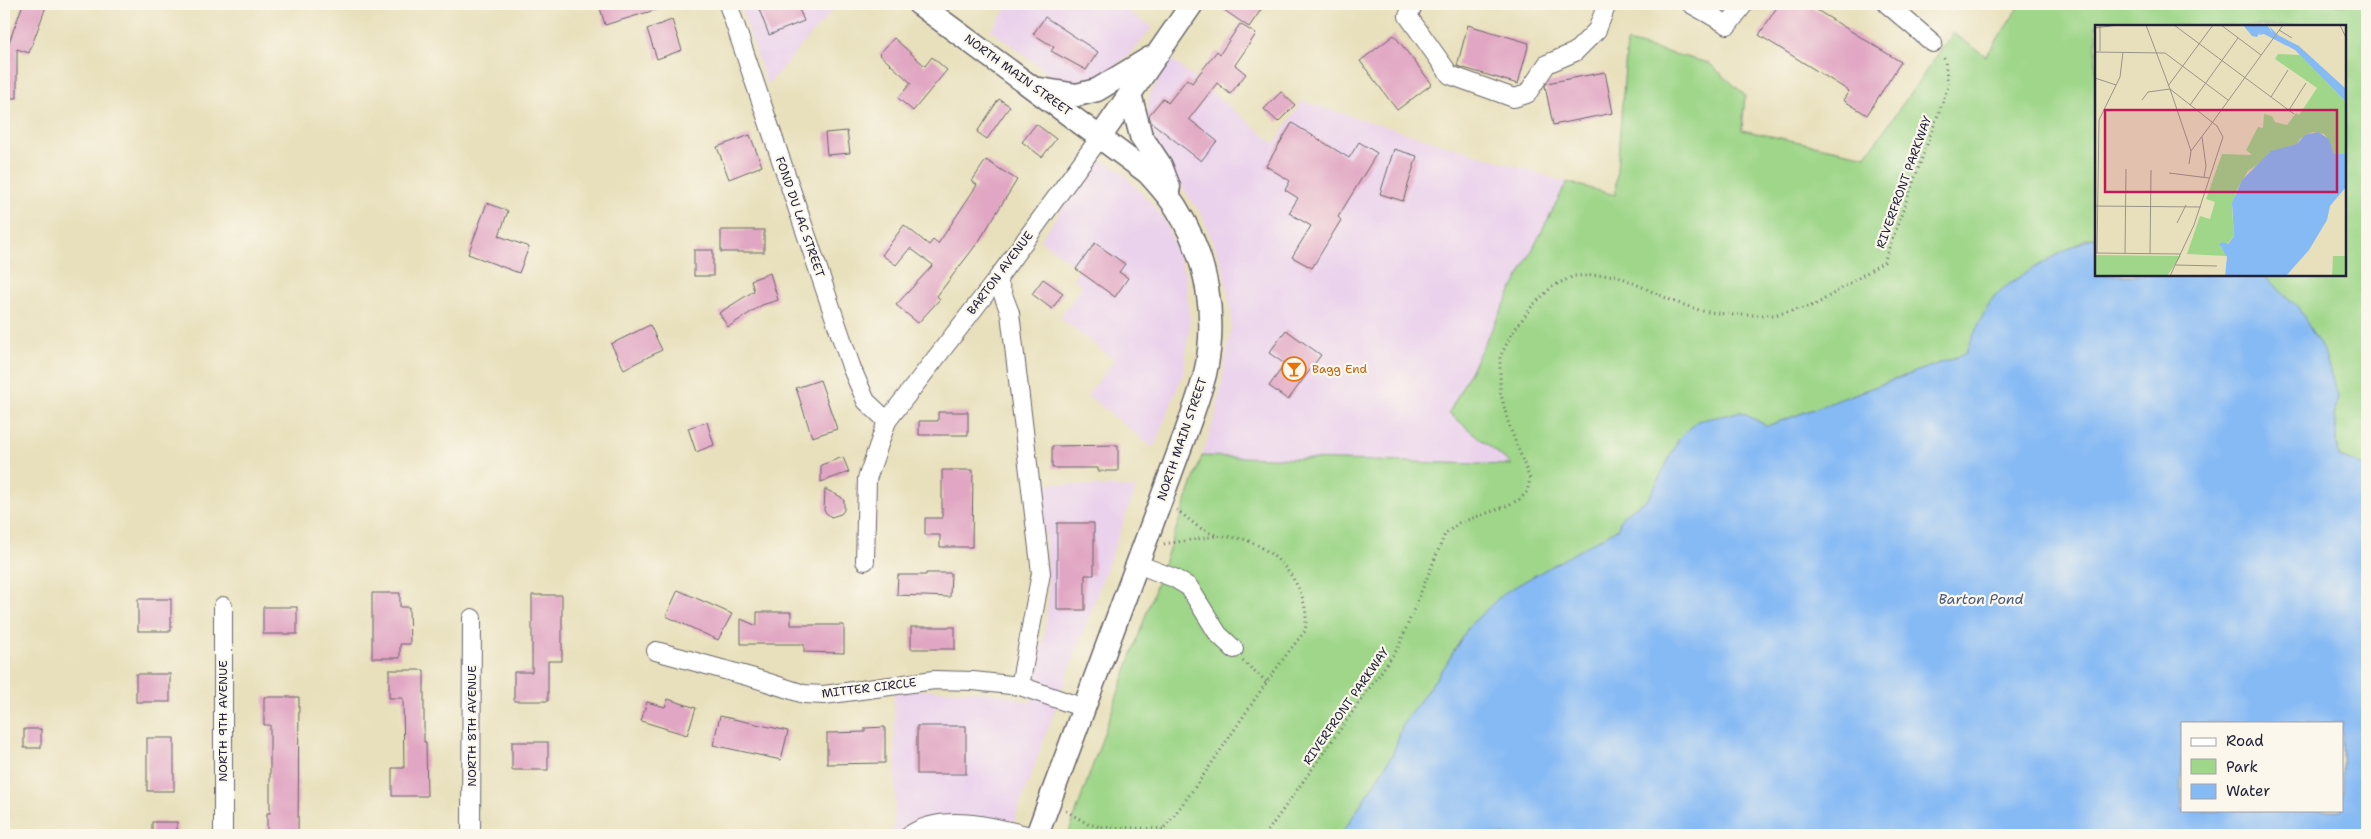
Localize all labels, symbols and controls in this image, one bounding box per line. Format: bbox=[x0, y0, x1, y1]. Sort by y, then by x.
inset map bbox=[2095, 25, 2346, 276]
street label: NORTH MAIN STREET bbox=[961, 31, 1075, 120]
street label: RIVERFRONT PARKWAY bbox=[1873, 113, 1936, 250]
street label: FOND DU LAC STREET bbox=[772, 154, 828, 280]
street label: BARTON AVENUE bbox=[963, 228, 1037, 318]
bar icon: Bagg End bbox=[1281, 356, 1307, 382]
place label: Bagg End bbox=[1312, 361, 1368, 377]
street label: NORTH MAIN STREET bbox=[1153, 375, 1211, 503]
water label: Barton Pond bbox=[1939, 590, 2024, 608]
street label: RIVERFRONT PARKWAY bbox=[1299, 643, 1393, 768]
street label: NORTH 9TH AVENUE bbox=[215, 660, 231, 782]
street label: NORTH 8TH AVENUE bbox=[464, 665, 480, 787]
street label: MITTER CIRCLE bbox=[821, 674, 917, 702]
legend bbox=[2181, 722, 2344, 812]
text: Road bbox=[2226, 731, 2264, 751]
text: Park bbox=[2226, 757, 2258, 777]
text: Water bbox=[2226, 781, 2270, 801]

